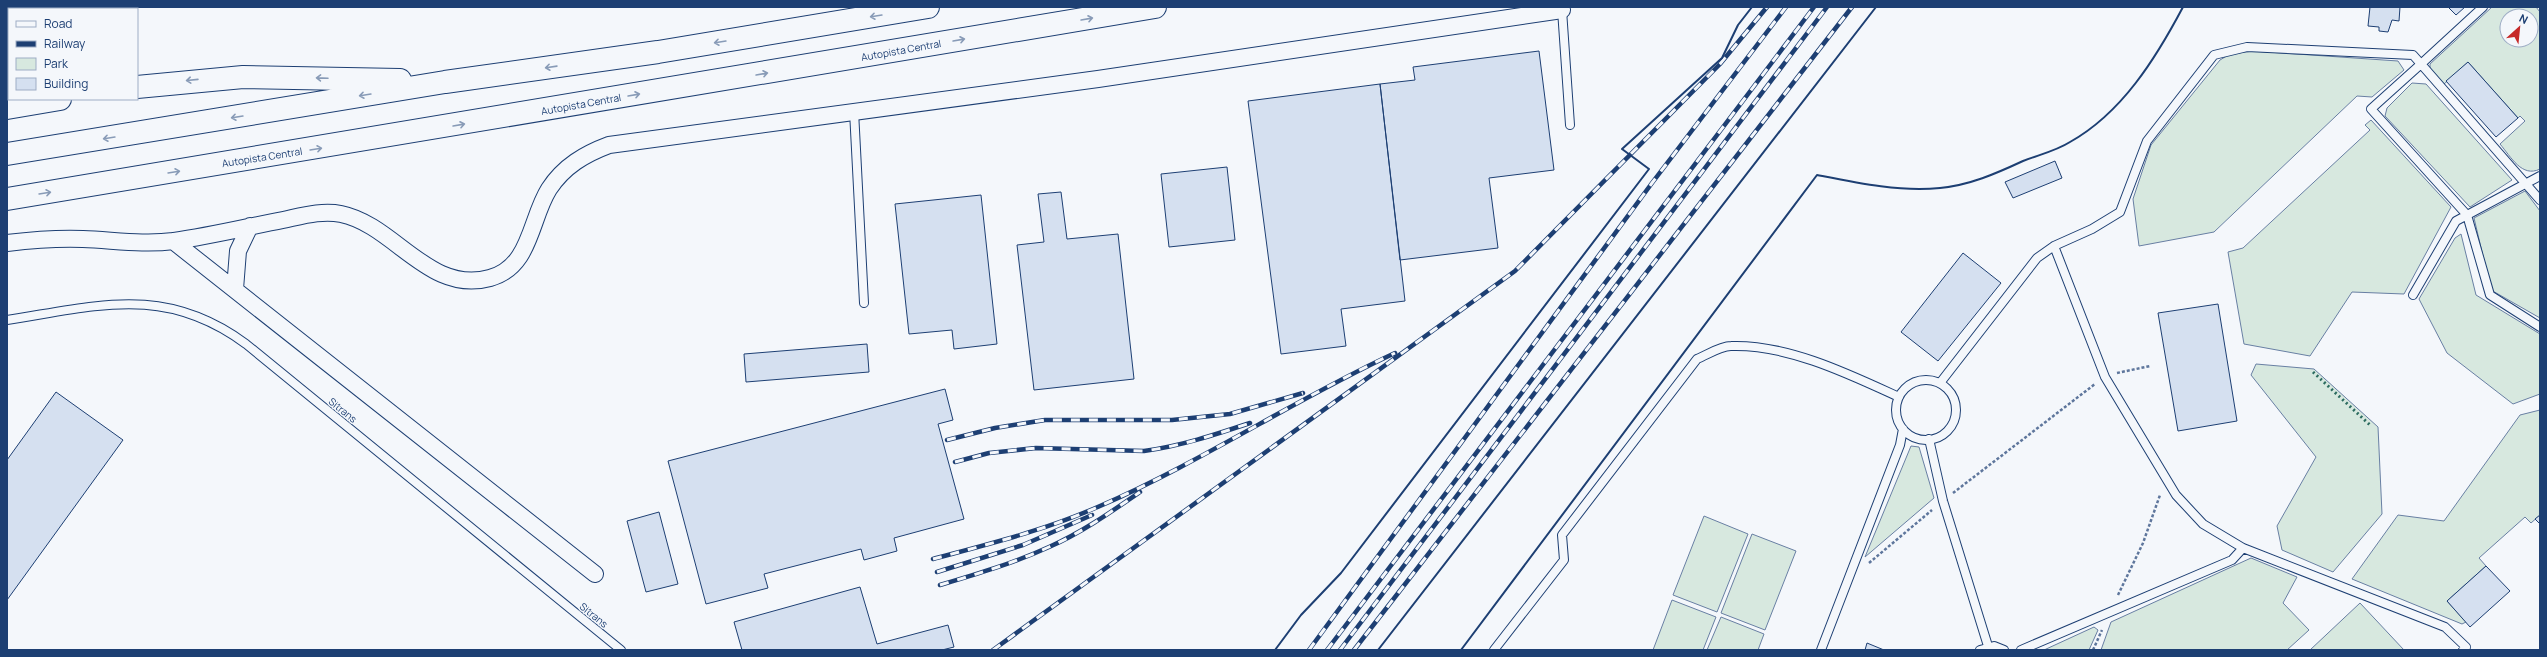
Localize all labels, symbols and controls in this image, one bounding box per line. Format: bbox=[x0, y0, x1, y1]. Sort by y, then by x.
legend bbox=[8, 8, 138, 100]
north arrow bbox=[2499, 8, 2539, 48]
text: N bbox=[2517, 10, 2531, 27]
one-way arrow bbox=[870, 12, 883, 20]
one-way arrow bbox=[1080, 14, 1093, 22]
text: Road bbox=[44, 15, 72, 32]
text: Railway bbox=[44, 35, 86, 52]
street label: Autopista Central bbox=[860, 36, 942, 64]
one-way arrow bbox=[952, 36, 965, 44]
one-way arrow bbox=[714, 38, 727, 46]
text: Park bbox=[44, 55, 69, 72]
one-way arrow bbox=[545, 63, 558, 71]
one-way arrow bbox=[755, 70, 768, 78]
one-way arrow bbox=[316, 74, 329, 82]
text: Building bbox=[44, 75, 88, 92]
one-way arrow bbox=[186, 77, 199, 84]
street label: Autopista Central bbox=[540, 90, 622, 118]
one-way arrow bbox=[627, 91, 640, 99]
one-way arrow bbox=[359, 92, 372, 100]
one-way arrow bbox=[231, 113, 244, 121]
one-way arrow bbox=[452, 121, 465, 129]
one-way arrow bbox=[103, 134, 116, 142]
street label: Autopista Central bbox=[221, 144, 303, 170]
one-way arrow bbox=[309, 144, 322, 152]
one-way arrow bbox=[167, 168, 180, 176]
one-way arrow bbox=[39, 189, 52, 197]
street label: Sitrans bbox=[326, 394, 360, 426]
street label: Sitrans bbox=[577, 599, 611, 631]

